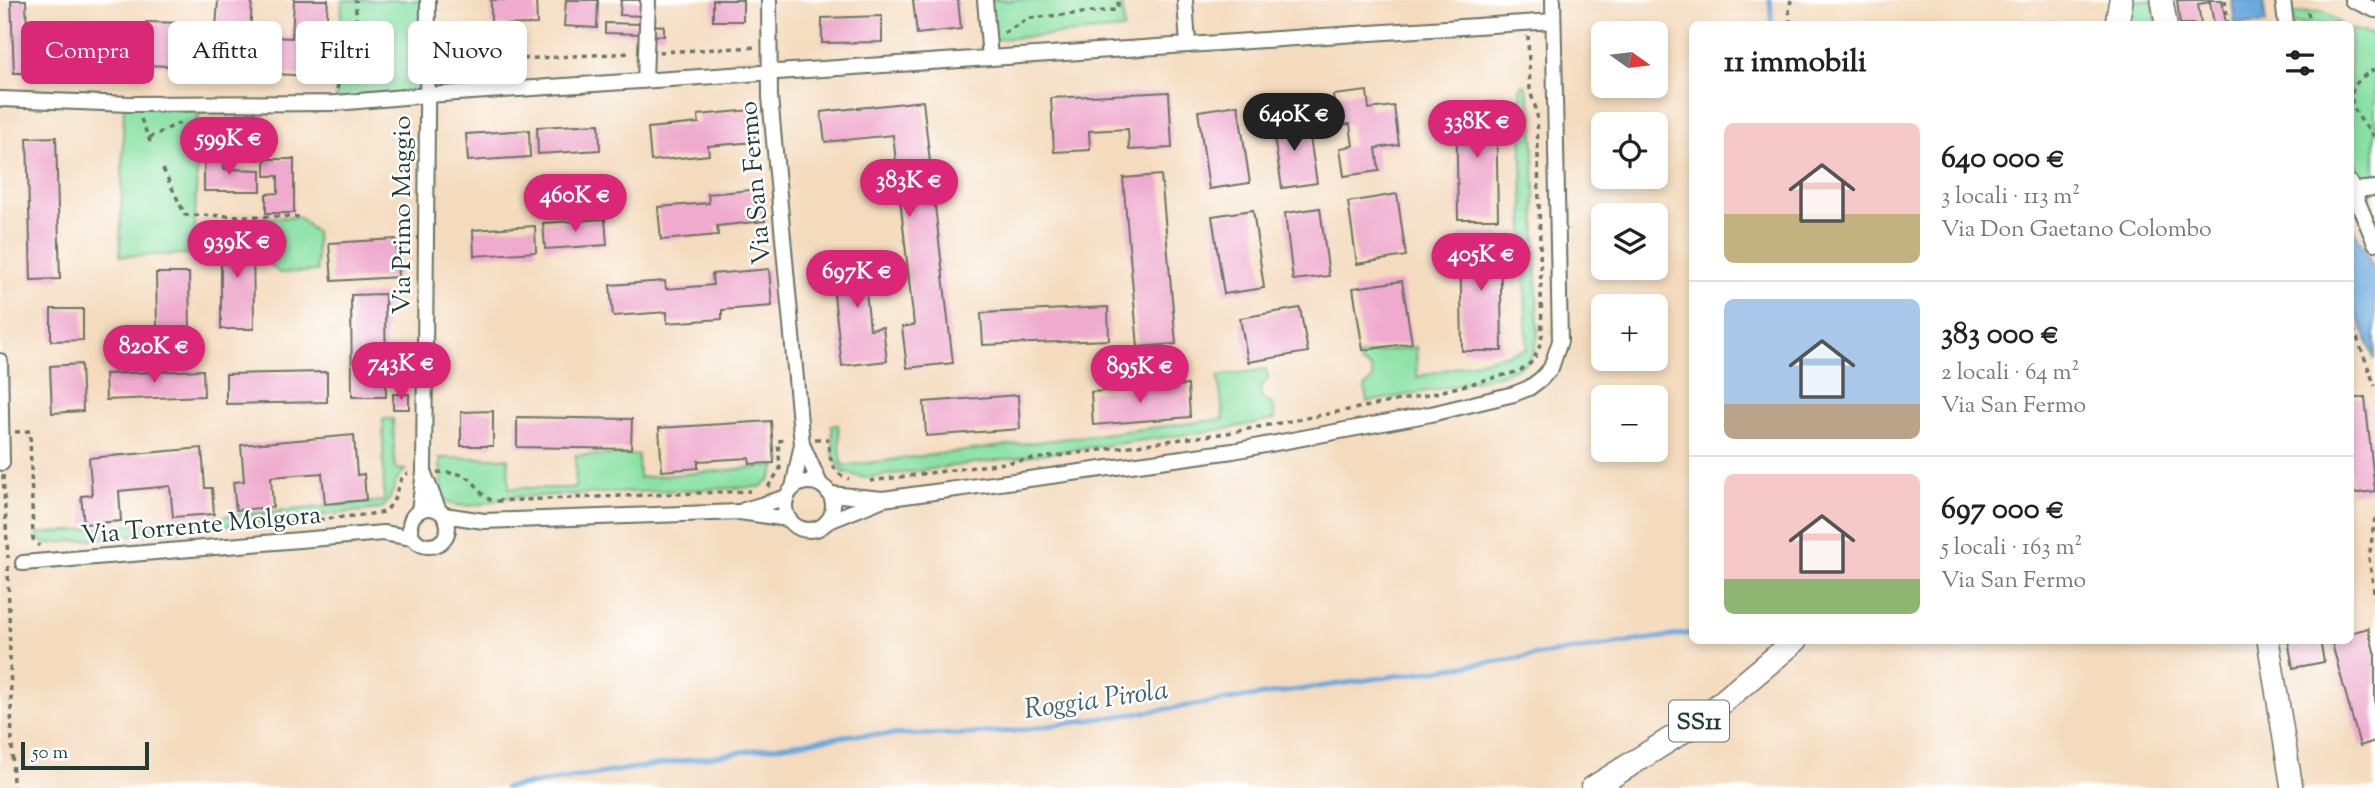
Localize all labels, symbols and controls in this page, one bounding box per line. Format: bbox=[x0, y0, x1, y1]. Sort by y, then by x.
chip: Compra bbox=[21, 21, 154, 84]
chip: Affitta bbox=[168, 21, 282, 84]
chip: Filtri bbox=[296, 21, 394, 84]
chip: Nuovo bbox=[408, 21, 527, 84]
north arrow bbox=[1591, 21, 1668, 98]
map controls bbox=[1591, 21, 1668, 462]
text: 11 immobili bbox=[1724, 42, 1867, 85]
icon: filters bbox=[2281, 44, 2319, 82]
pin: 640K € bbox=[1237, 94, 1351, 153]
street label: Via San Fermo bbox=[731, 99, 782, 266]
text: 640K € bbox=[1259, 99, 1329, 132]
pin: 338K € bbox=[1420, 100, 1534, 160]
text: 338K € bbox=[1444, 106, 1510, 139]
button: locate bbox=[1591, 112, 1668, 189]
street label: Via Primo Maggio bbox=[385, 115, 422, 315]
pin: 599K € bbox=[172, 118, 286, 177]
text: 599K € bbox=[196, 123, 262, 156]
text: 640 000 € bbox=[1941, 138, 2065, 181]
icon: home bbox=[1780, 151, 1864, 235]
pin: 383K € bbox=[852, 160, 966, 219]
text: 383K € bbox=[876, 165, 942, 198]
pin: 460K € bbox=[518, 174, 632, 234]
text: 460K € bbox=[540, 180, 610, 213]
text: 3 locali · 113 m² bbox=[1941, 181, 2080, 214]
button: layers bbox=[1591, 203, 1668, 280]
text: Via Don Gaetano Colombo bbox=[1941, 214, 2212, 247]
pin: 939K € bbox=[180, 220, 294, 280]
text: 939K € bbox=[203, 226, 271, 259]
pin: 405K € bbox=[1424, 233, 1538, 293]
text: 405K € bbox=[1447, 239, 1515, 272]
pin: 697K € bbox=[800, 250, 914, 310]
text: 697K € bbox=[822, 256, 892, 289]
button: + bbox=[1591, 294, 1668, 371]
text: 383 000 € bbox=[1941, 314, 2059, 357]
pin: 820K € bbox=[97, 326, 211, 385]
icon: home bbox=[1780, 327, 1864, 411]
text: 820K € bbox=[119, 331, 189, 364]
pin: 743K € bbox=[344, 342, 458, 402]
pin: 895K € bbox=[1083, 346, 1197, 405]
text: 743K € bbox=[368, 348, 434, 381]
text: 895K € bbox=[1107, 351, 1173, 384]
text: 2 locali · 64 m² bbox=[1941, 357, 2079, 390]
button: − bbox=[1591, 385, 1668, 462]
text: Via San Fermo bbox=[1941, 390, 2086, 423]
text: 697 000 € bbox=[1941, 489, 2064, 532]
street label: Via Torrente Molgora bbox=[80, 498, 323, 555]
icon: home bbox=[1780, 502, 1864, 586]
text: 5 locali · 163 m² bbox=[1941, 532, 2082, 565]
text: Via San Fermo bbox=[1941, 565, 2086, 598]
water label: Roggia Pirola bbox=[1022, 671, 1171, 731]
road number: SS11 bbox=[1669, 700, 1729, 742]
scale bar bbox=[21, 739, 149, 771]
text: 50 m bbox=[32, 740, 68, 767]

